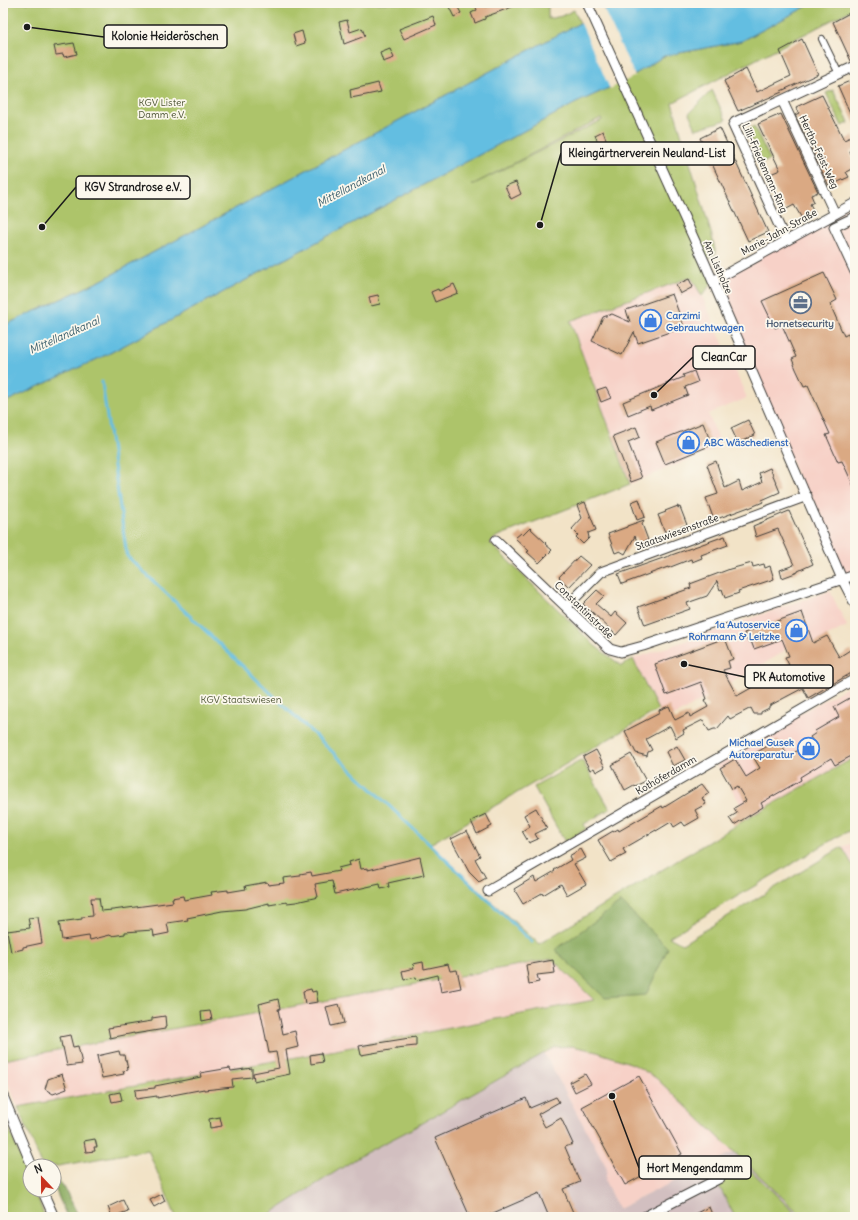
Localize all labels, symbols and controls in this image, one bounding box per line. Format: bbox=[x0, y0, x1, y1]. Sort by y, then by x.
callout: Kolonie Heideröschen bbox=[104, 25, 227, 48]
text: Kolonie Heideröschen bbox=[111, 29, 219, 43]
park label: KGV Lister Damm e.V. bbox=[138, 96, 186, 121]
street label: Hertha-Feist-Weg bbox=[796, 113, 842, 191]
street label: Lilli-Friedemann-Ring bbox=[739, 121, 791, 215]
callout: Kleingärtnerverein Neuland-List bbox=[561, 142, 734, 165]
text: Kleingärtnerverein Neuland-List bbox=[568, 146, 726, 161]
water label: Mittellandkanal bbox=[314, 161, 389, 210]
callout: KGV Strandrose e.V. bbox=[76, 176, 190, 199]
text: KGV Strandrose e.V. bbox=[84, 180, 182, 194]
street label: Marie-Jahn-Straße bbox=[739, 206, 819, 258]
street label: Am Listholze bbox=[701, 238, 735, 296]
office icon: Hornetsecurity bbox=[787, 290, 813, 316]
shop icon: Carzimi Gebrauchtwagen bbox=[637, 308, 663, 334]
place label: Carzimi Gebrauchtwagen bbox=[666, 309, 744, 334]
water label: Mittellandkanal bbox=[27, 313, 103, 357]
place label: Hornetsecurity bbox=[766, 317, 834, 330]
callout: CleanCar bbox=[693, 346, 755, 369]
text: CleanCar bbox=[701, 350, 748, 364]
shop icon: ABC Wäschedienst bbox=[676, 429, 702, 455]
place label: ABC Wäschedienst bbox=[704, 436, 789, 449]
street label: Staatswiesenstraße bbox=[634, 511, 720, 553]
street label: Constantinstraße bbox=[552, 579, 616, 641]
shop icon: 1a Autoservice Rohrmann & Leitzke bbox=[783, 617, 809, 643]
place label: 1a Autoservice Rohrmann & Leitzke bbox=[688, 618, 781, 643]
callout: PK Automotive bbox=[745, 665, 833, 688]
text: PK Automotive bbox=[753, 670, 825, 684]
park label: KGV Staatswiesen bbox=[200, 693, 282, 706]
shop icon: Michael Gusek Autoreparatur bbox=[796, 735, 822, 761]
place label: Michael Gusek Autoreparatur bbox=[729, 736, 795, 761]
street label: Kothöferdamm bbox=[633, 752, 699, 798]
callout: Hort Mengendamm bbox=[639, 1156, 751, 1179]
north arrow bbox=[22, 1158, 62, 1198]
text: N bbox=[32, 1161, 44, 1177]
text: Hort Mengendamm bbox=[647, 1161, 744, 1176]

